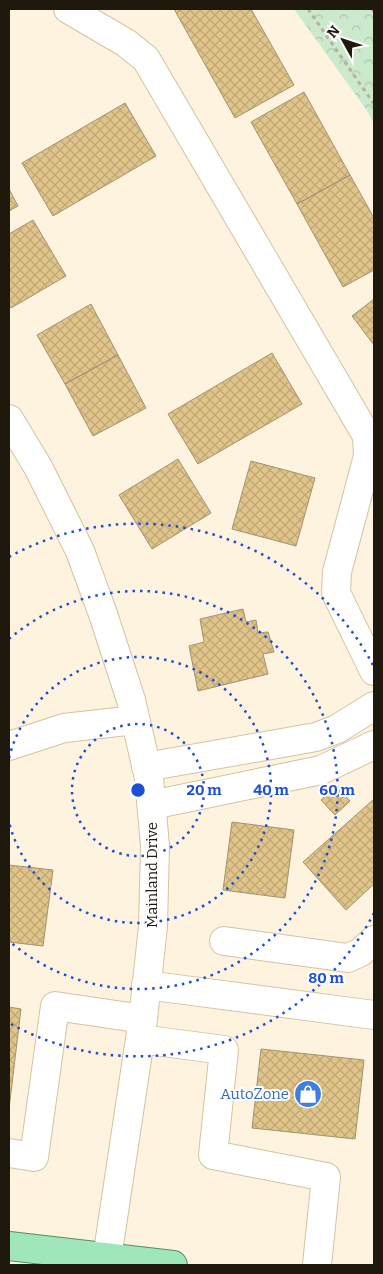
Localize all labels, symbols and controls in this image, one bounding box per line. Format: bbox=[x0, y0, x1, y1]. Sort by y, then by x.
north arrow bbox=[318, 15, 368, 65]
text: N bbox=[323, 22, 344, 42]
centre of rings bbox=[129, 781, 147, 799]
text: 20 m bbox=[187, 781, 222, 799]
text: 40 m bbox=[253, 781, 290, 799]
text: 60 m bbox=[319, 781, 355, 799]
street label: Mainland Drive bbox=[143, 822, 161, 928]
text: 80 m bbox=[308, 969, 344, 987]
shop icon: AutoZone bbox=[293, 1079, 323, 1109]
place label: AutoZone bbox=[220, 1085, 289, 1103]

